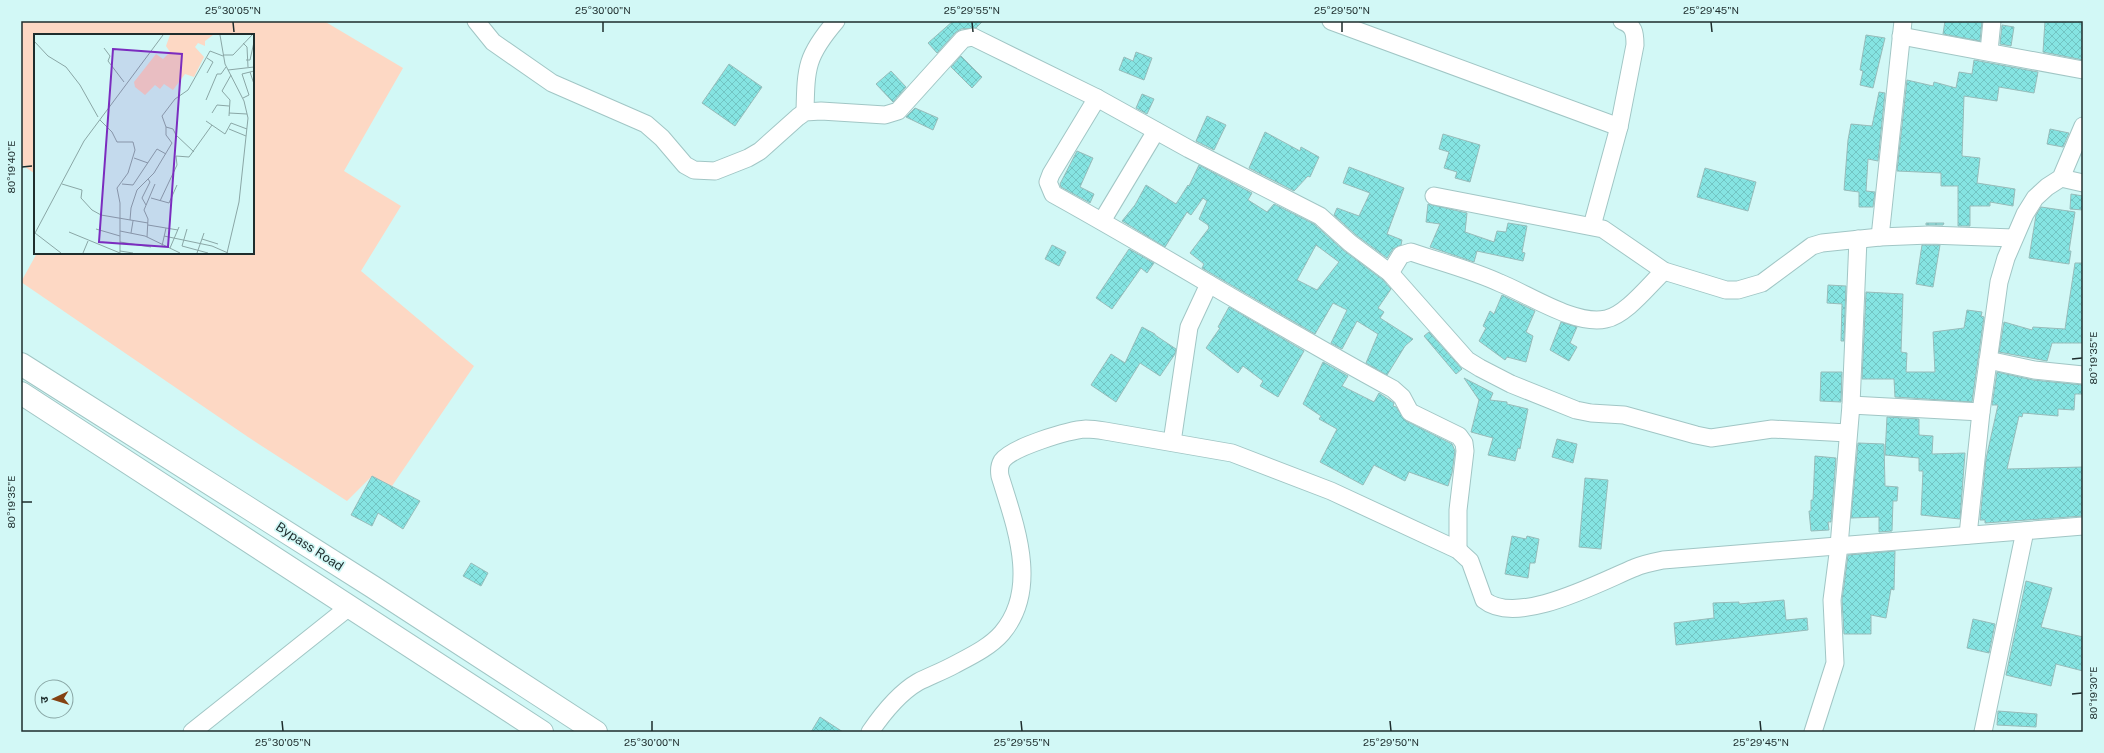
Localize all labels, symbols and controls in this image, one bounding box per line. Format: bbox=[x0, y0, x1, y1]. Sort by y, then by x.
text: 25°30'05"N bbox=[205, 4, 261, 16]
text: 25°30'00"N bbox=[575, 4, 631, 16]
text: 25°29'55"N bbox=[944, 4, 1000, 16]
text: 25°29'50"N bbox=[1314, 4, 1370, 16]
text: 25°29'45"N bbox=[1683, 4, 1739, 16]
inset map bbox=[34, 34, 254, 254]
text: 80°19'40"E bbox=[5, 141, 17, 193]
text: 80°19'35"E bbox=[2087, 331, 2099, 385]
text: 80°19'35"E bbox=[5, 475, 17, 529]
street label: Bypass Road bbox=[273, 519, 346, 574]
text: 80°19'30"E bbox=[2087, 667, 2099, 719]
north arrow bbox=[34, 679, 74, 719]
text: उ bbox=[38, 696, 50, 703]
text: 25°30'05"N bbox=[255, 736, 311, 748]
text: 25°30'00"N bbox=[624, 736, 680, 748]
text: 25°29'55"N bbox=[994, 736, 1050, 748]
text: 25°29'50"N bbox=[1363, 736, 1419, 748]
text: 25°29'45"N bbox=[1733, 736, 1789, 748]

